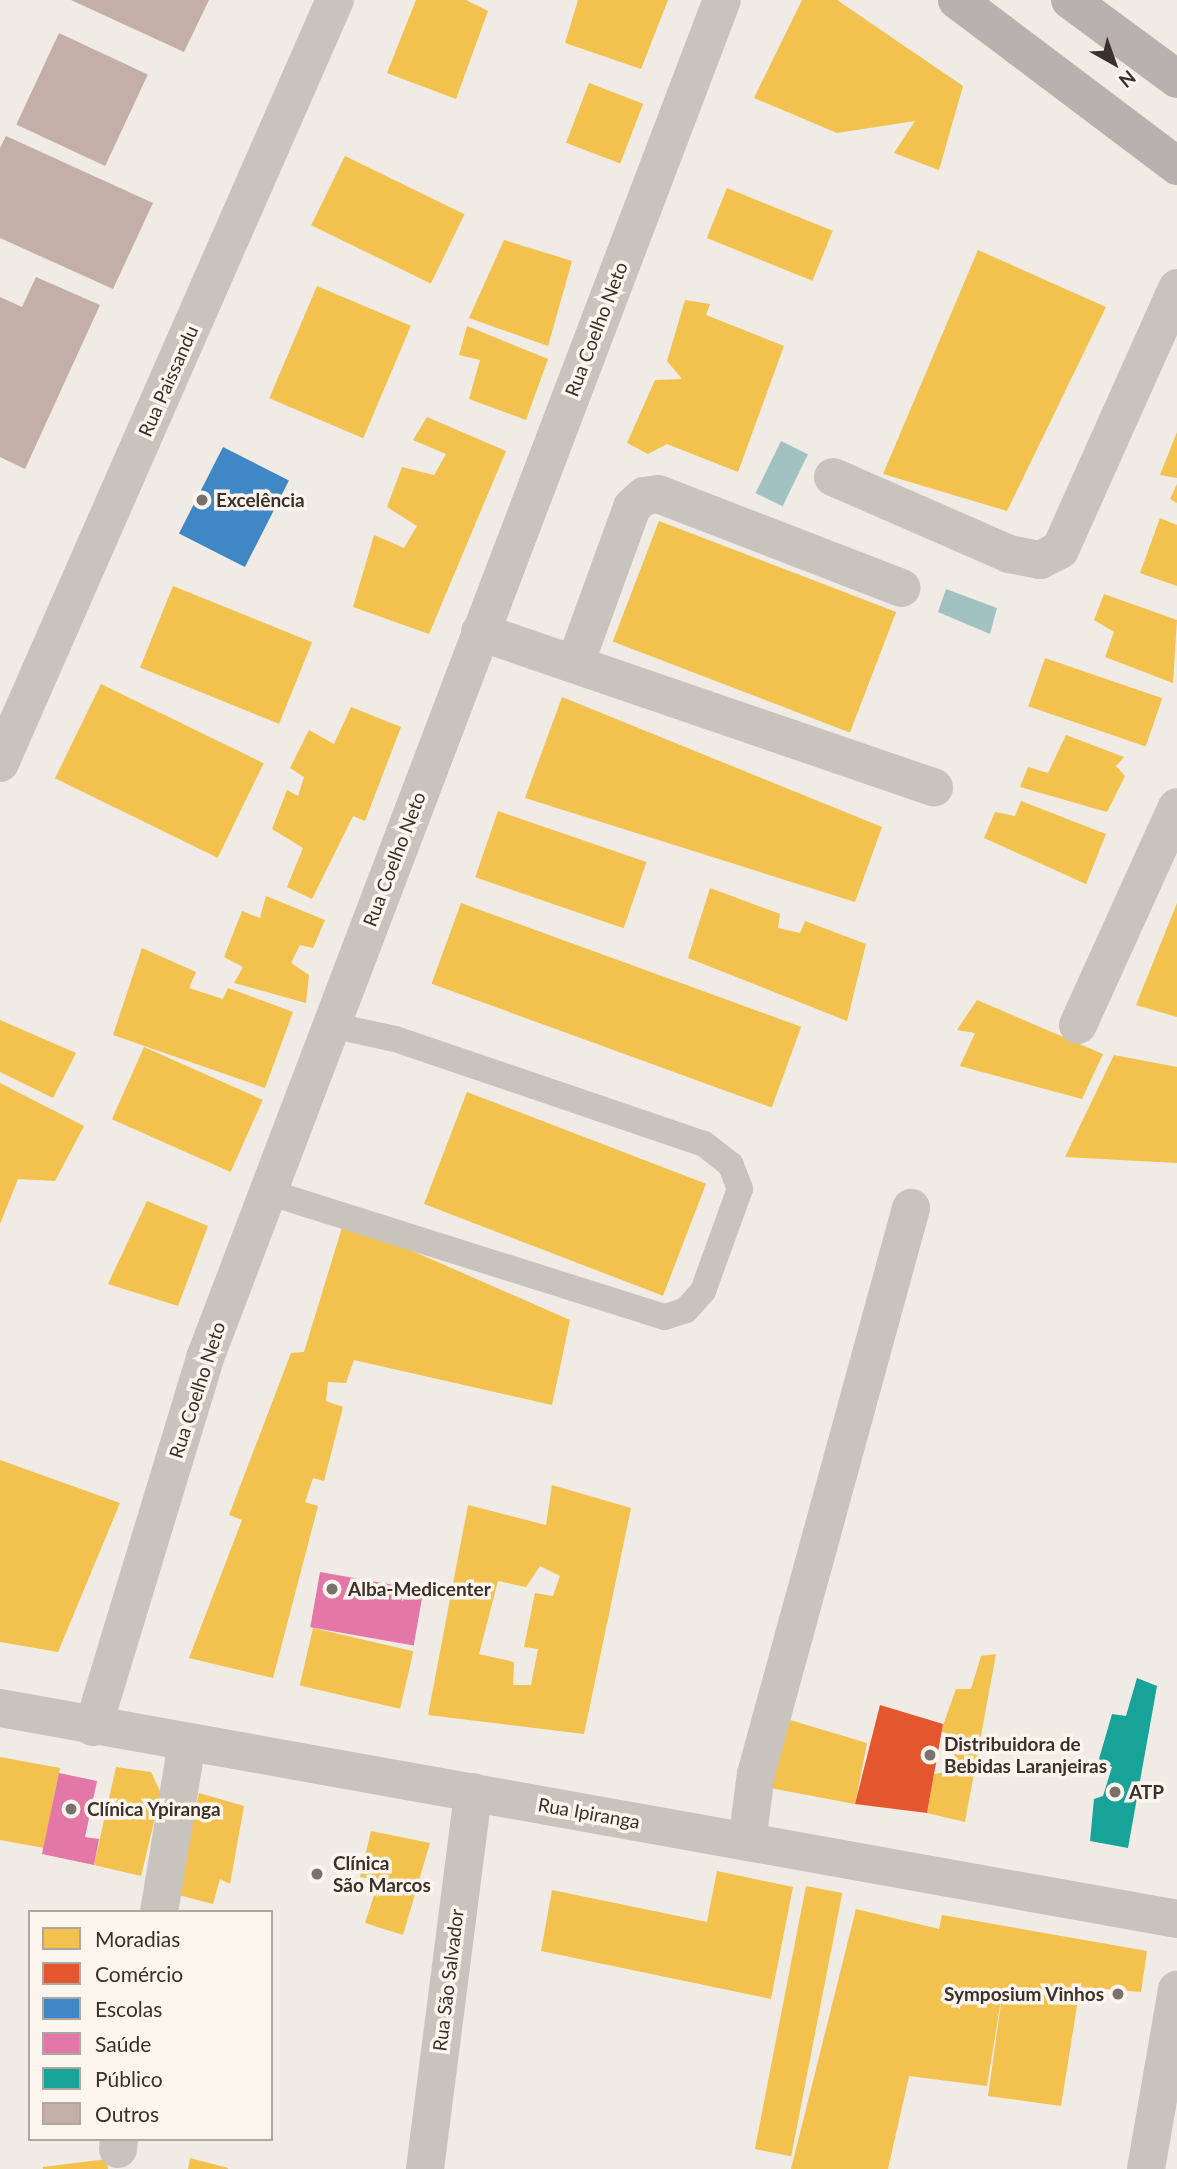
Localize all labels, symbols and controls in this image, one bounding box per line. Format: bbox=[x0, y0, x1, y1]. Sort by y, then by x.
north arrow bbox=[1079, 28, 1149, 98]
text: N bbox=[1115, 66, 1141, 93]
street label: Rua Coelho Neto bbox=[560, 259, 632, 399]
street label: Rua Paissandu bbox=[133, 322, 203, 440]
place label: Excelência bbox=[216, 489, 305, 511]
marker: Excelência bbox=[194, 492, 210, 508]
street label: Rua Coelho Neto bbox=[358, 789, 430, 929]
street label: Rua Coelho Neto bbox=[164, 1319, 230, 1461]
place label: Alba-Medicenter bbox=[348, 1578, 491, 1600]
marker: Alba-Medicenter bbox=[322, 1579, 342, 1599]
place label: Distribuidora de Bebidas Laranjeiras bbox=[944, 1733, 1107, 1777]
marker: Distribuidora de Bebidas Laranjeiras bbox=[922, 1747, 938, 1763]
place label: ATP bbox=[1129, 1781, 1164, 1803]
marker: ATP bbox=[1107, 1784, 1123, 1800]
street label: Rua Ipiranga bbox=[536, 1793, 642, 1833]
place label: Clínica Ypiranga bbox=[87, 1798, 221, 1820]
marker: Clínica Ypiranga bbox=[61, 1799, 81, 1819]
place label: Clínica São Marcos bbox=[333, 1852, 431, 1896]
marker: Clínica São Marcos bbox=[307, 1864, 327, 1884]
street label: Rua São Salvador bbox=[428, 1908, 468, 2052]
legend bbox=[28, 1910, 273, 2141]
text: Moradias bbox=[95, 1926, 180, 1951]
text: Comércio bbox=[95, 1961, 183, 1986]
place label: Symposium Vinhos bbox=[943, 1983, 1104, 2005]
marker: Symposium Vinhos bbox=[1110, 1986, 1126, 2002]
text: Escolas bbox=[95, 1996, 162, 2021]
text: Saúde bbox=[95, 2031, 151, 2056]
text: Público bbox=[95, 2066, 163, 2091]
text: Outros bbox=[95, 2101, 159, 2126]

